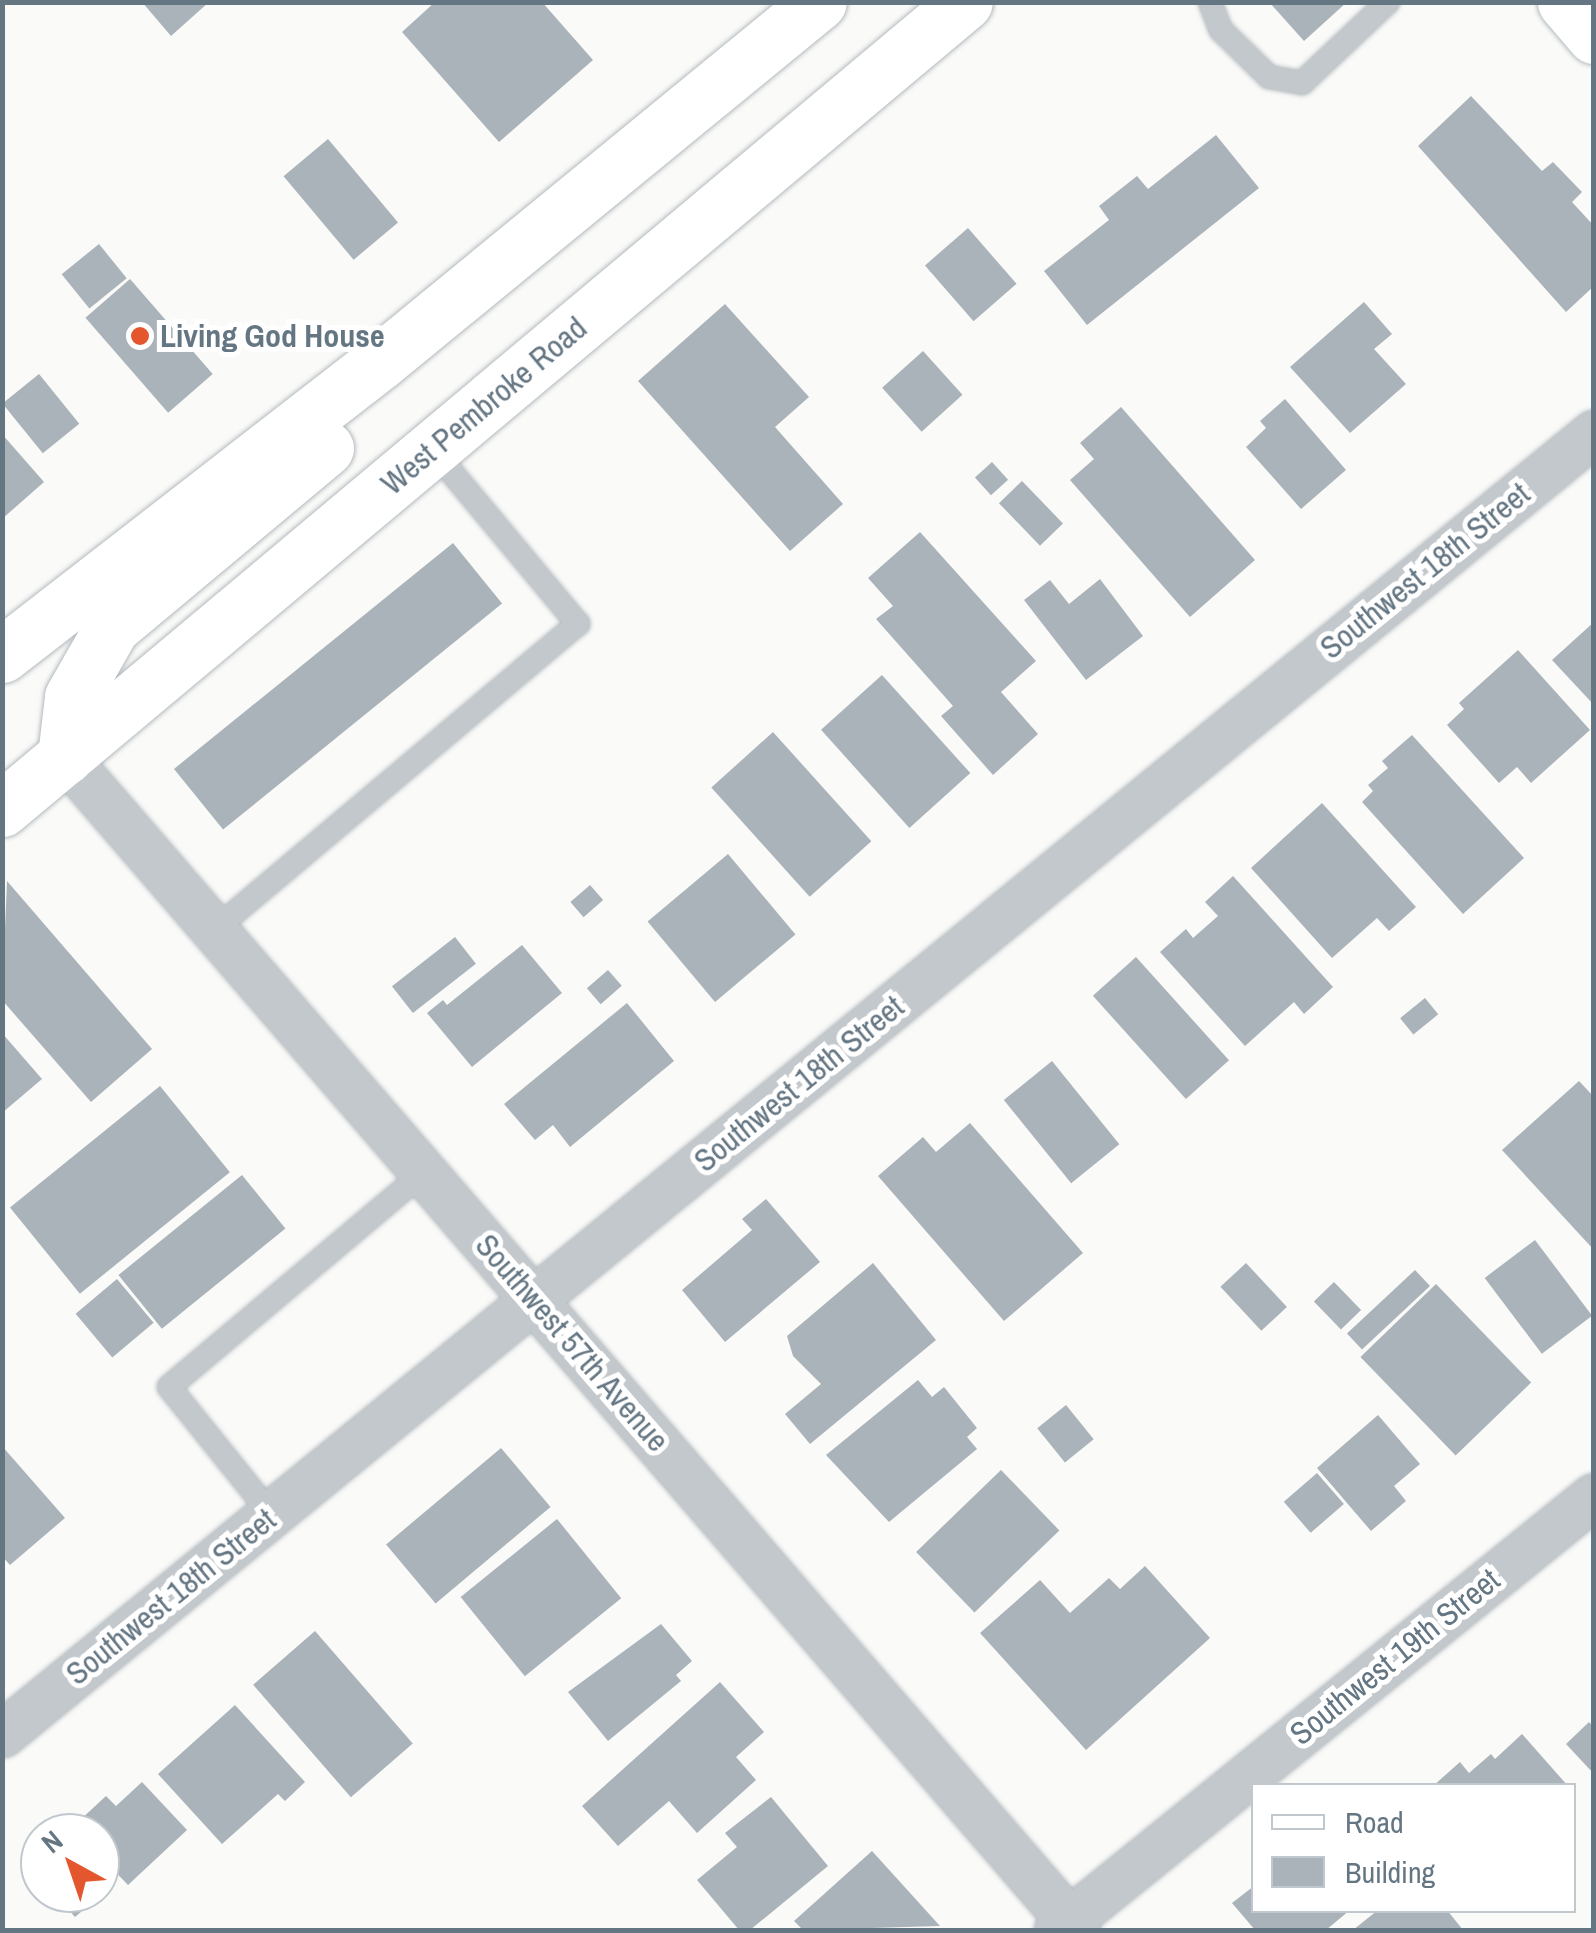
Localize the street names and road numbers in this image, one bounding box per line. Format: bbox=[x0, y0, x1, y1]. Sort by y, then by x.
street label: West Pembroke Road bbox=[374, 309, 594, 503]
street label: Southwest 18th Street bbox=[1313, 475, 1537, 667]
street label: Southwest 18th Street bbox=[687, 988, 911, 1180]
street label: Southwest 57th Avenue bbox=[467, 1226, 677, 1460]
street label: Southwest 18th Street bbox=[59, 1501, 283, 1693]
street label: Southwest 19th Street bbox=[1283, 1561, 1507, 1753]

